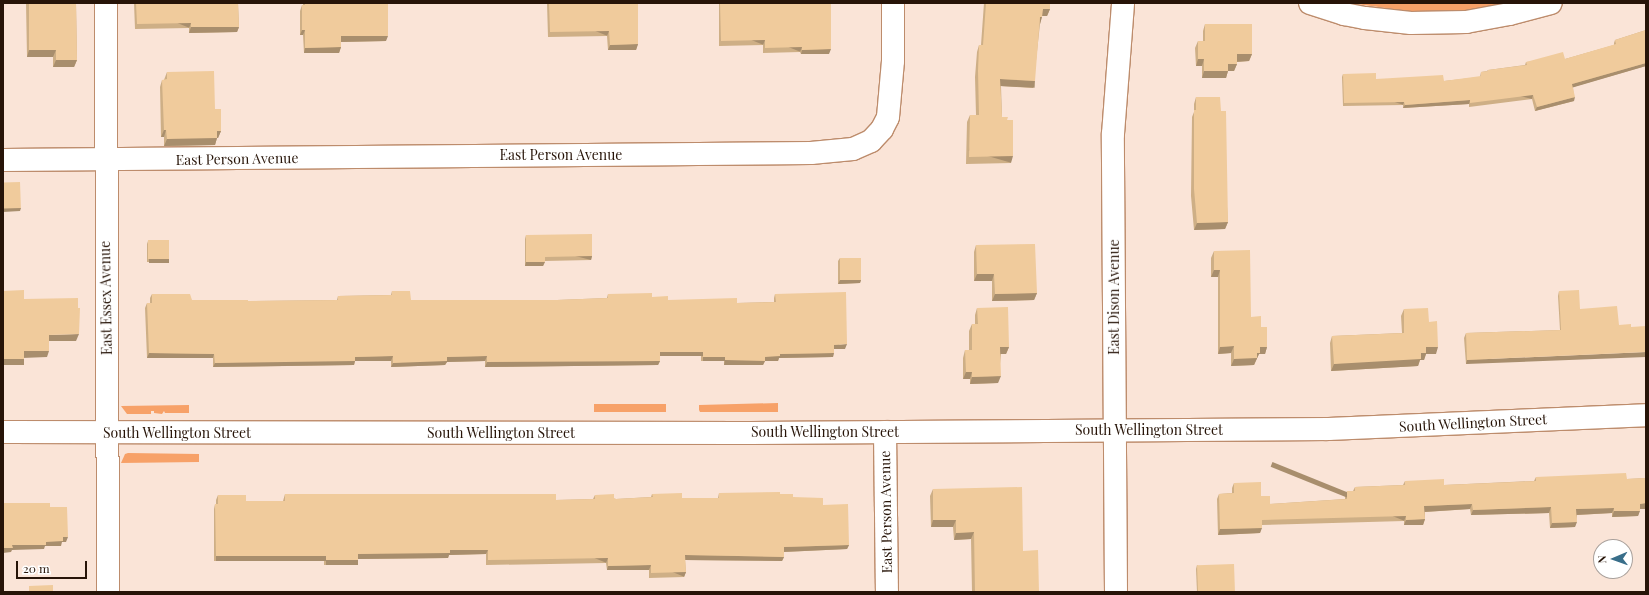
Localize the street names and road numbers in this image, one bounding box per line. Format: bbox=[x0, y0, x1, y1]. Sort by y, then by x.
street label: East Person Avenue bbox=[499, 147, 623, 163]
street label: East Person Avenue bbox=[175, 150, 299, 168]
street label: East Dison Avenue bbox=[1106, 239, 1122, 355]
street label: East Essex Avenue bbox=[97, 240, 115, 356]
street label: South Wellington Street bbox=[1398, 411, 1548, 435]
street label: South Wellington Street bbox=[1075, 422, 1223, 438]
street label: South Wellington Street bbox=[751, 424, 899, 440]
street label: South Wellington Street bbox=[103, 425, 251, 441]
street label: South Wellington Street bbox=[427, 425, 575, 441]
street label: East Person Avenue bbox=[877, 450, 895, 574]

